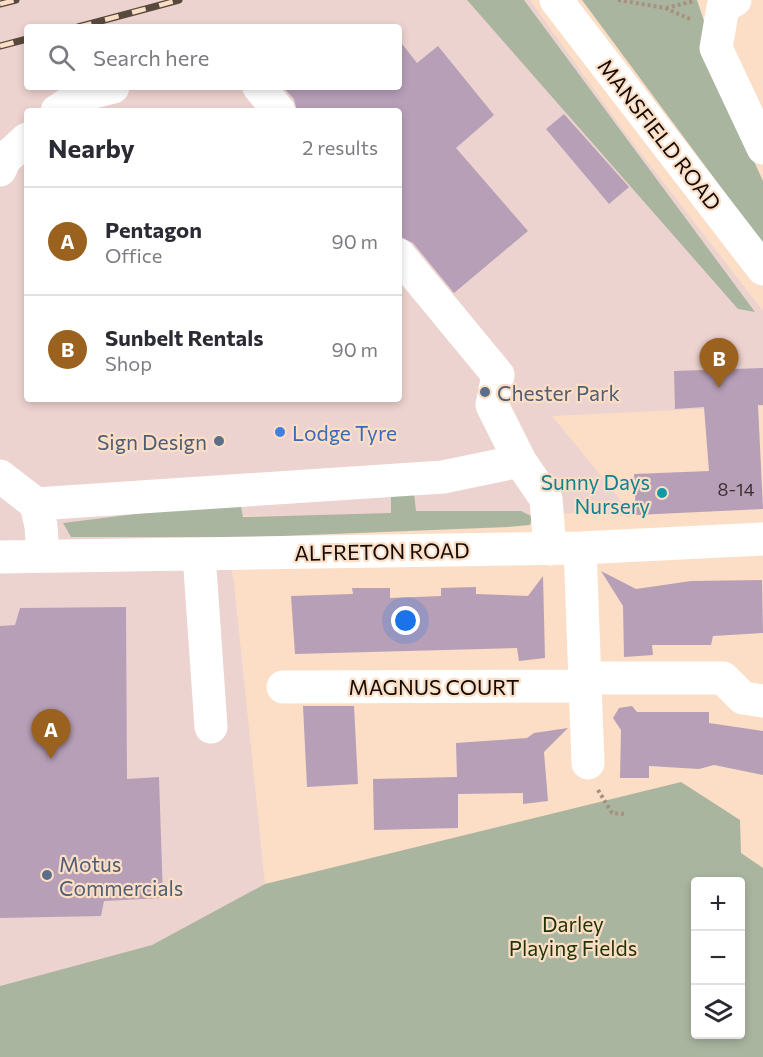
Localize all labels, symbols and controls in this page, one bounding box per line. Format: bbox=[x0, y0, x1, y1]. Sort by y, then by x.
search box bbox=[24, 24, 402, 90]
icon: search bbox=[45, 41, 78, 74]
text: Search here bbox=[93, 44, 209, 71]
street label: MANSFIELD ROAD bbox=[593, 53, 727, 215]
text: Nearby bbox=[48, 132, 135, 163]
text: 2 results bbox=[302, 135, 378, 159]
text: Pentagon bbox=[105, 216, 202, 243]
text: A bbox=[60, 229, 75, 253]
text: 90 m bbox=[332, 229, 378, 253]
text: Office bbox=[105, 243, 162, 267]
text: Sunbelt Rentals bbox=[105, 324, 263, 351]
text: B bbox=[61, 337, 74, 361]
text: 90 m bbox=[332, 337, 378, 361]
pin: B bbox=[700, 338, 738, 388]
text: Shop bbox=[105, 351, 152, 375]
place label: Chester Park bbox=[497, 380, 620, 405]
marker: Chester Park bbox=[478, 385, 492, 399]
place label: Lodge Tyre bbox=[292, 420, 397, 445]
marker: Lodge Tyre bbox=[273, 425, 287, 439]
place label: Sign Design bbox=[97, 429, 207, 454]
marker: Sign Design bbox=[212, 434, 226, 448]
place label: Sunny Days Nursery bbox=[541, 469, 650, 518]
house number: 8-14 bbox=[717, 478, 755, 500]
marker: Sunny Days Nursery bbox=[655, 486, 669, 500]
street label: ALFRETON ROAD bbox=[294, 537, 470, 565]
your location bbox=[391, 606, 420, 635]
street label: MAGNUS COURT bbox=[349, 674, 519, 699]
pin: A bbox=[32, 710, 70, 759]
place label: Motus Commercials bbox=[59, 851, 183, 900]
marker: Motus Commercials bbox=[40, 868, 54, 882]
map controls bbox=[691, 877, 745, 1039]
button: + bbox=[691, 877, 745, 931]
park label: Darley Playing Fields bbox=[509, 911, 637, 960]
button: − bbox=[691, 931, 745, 985]
button: layers bbox=[691, 985, 745, 1039]

